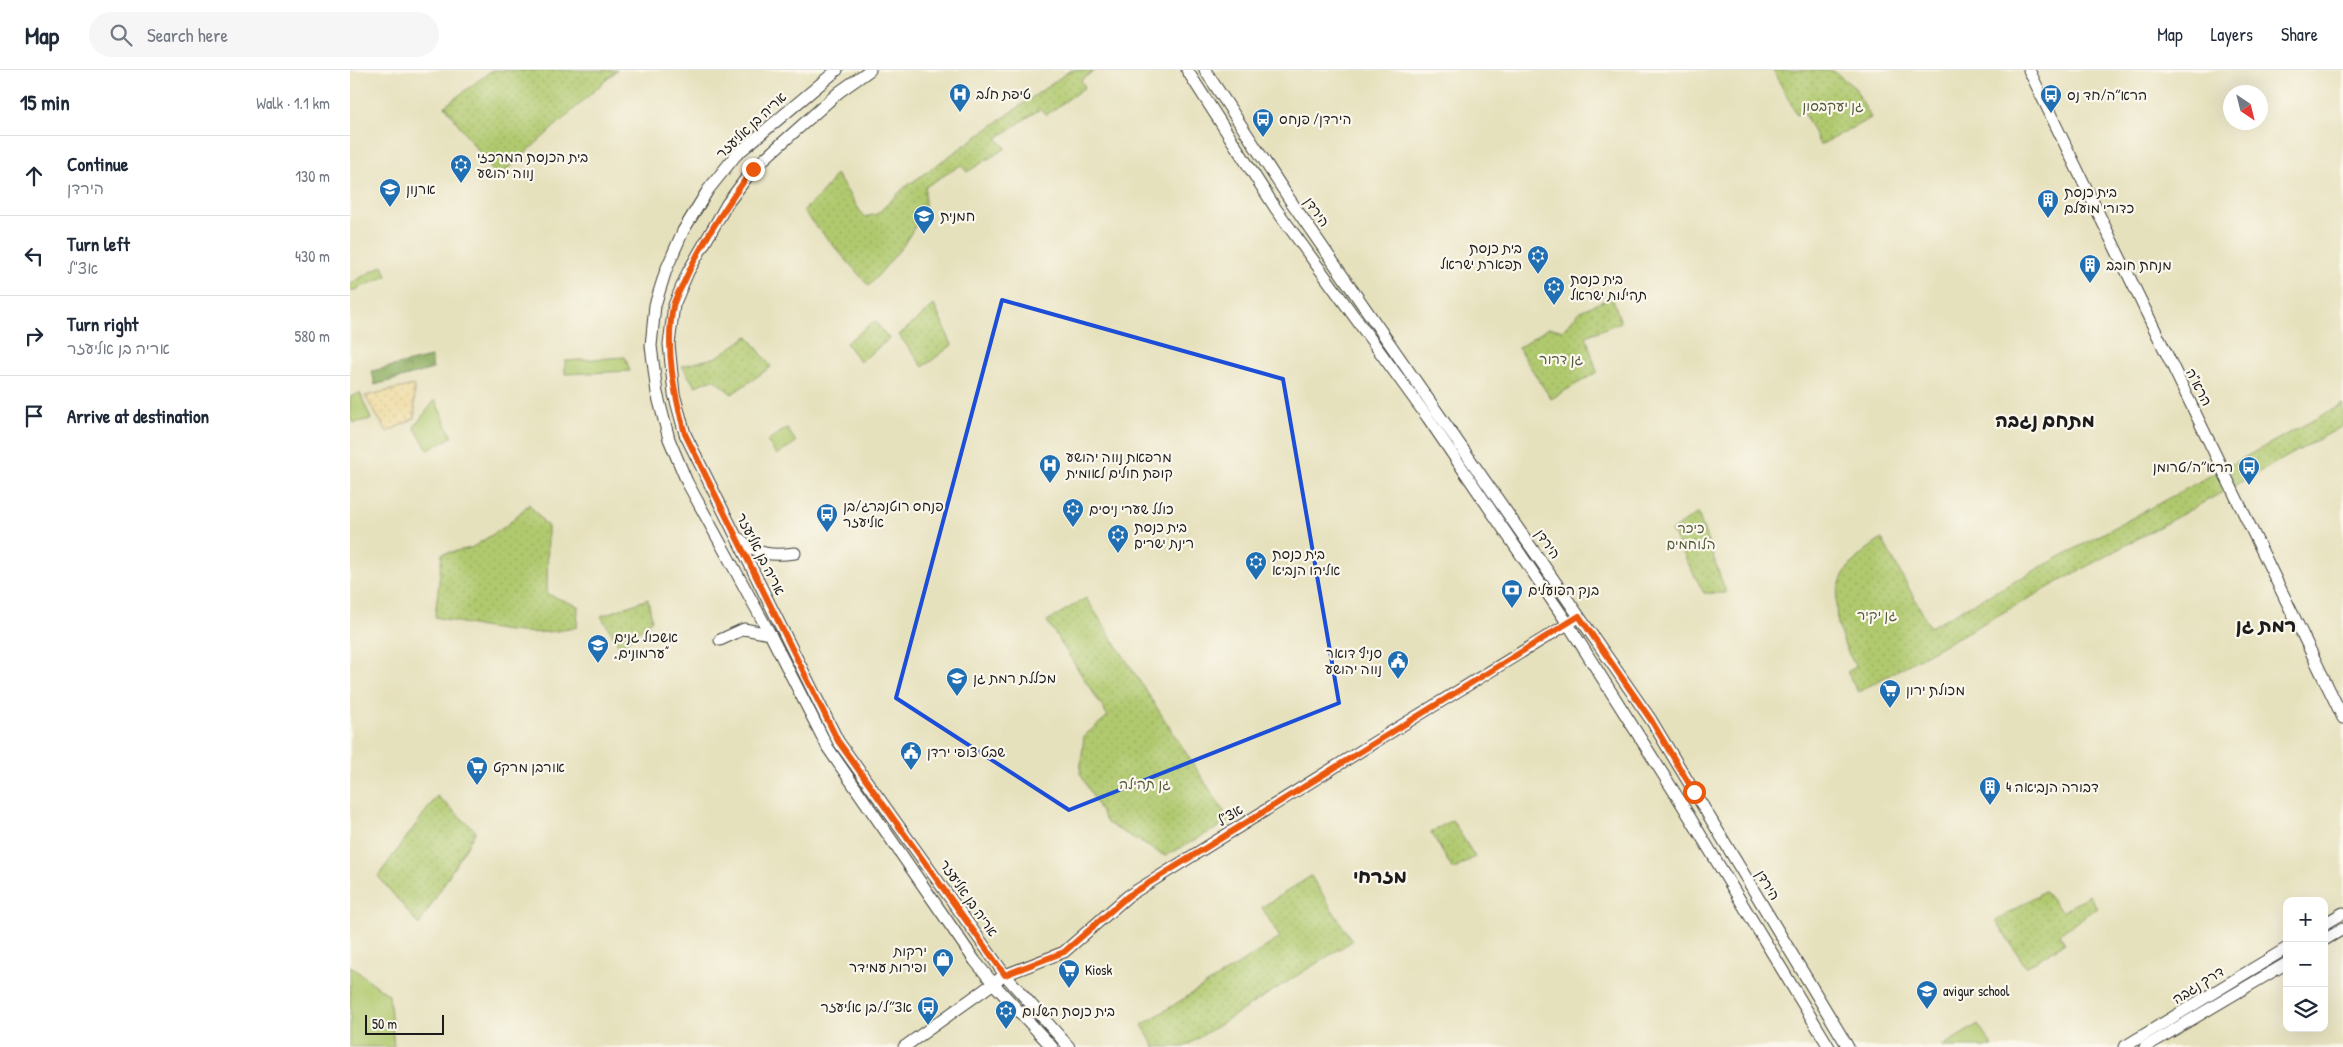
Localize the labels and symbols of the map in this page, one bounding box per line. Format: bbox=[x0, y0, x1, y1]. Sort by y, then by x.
hospital icon: טיפת חלב bbox=[948, 82, 972, 113]
bus stop icon: הרא״ה/חד נס bbox=[2039, 83, 2063, 114]
place label: טיפת חלב bbox=[976, 84, 1031, 103]
place label: הרא״ה/חד נס bbox=[2067, 85, 2147, 104]
north arrow bbox=[2223, 85, 2268, 130]
street label: אריה בן אליעזר bbox=[711, 87, 790, 162]
park label: גן יעקבסון bbox=[1802, 96, 1864, 115]
bus stop icon: הירדן/ פנחס bbox=[1251, 107, 1275, 138]
place label: הירדן/ פנחס bbox=[1279, 109, 1351, 128]
place label: בית הכנסת המרכזי נווה יהושע bbox=[477, 147, 588, 182]
synagogue icon: בית הכנסת המרכזי נווה יהושע bbox=[449, 153, 473, 184]
route end bbox=[742, 158, 765, 181]
school or university icon: ארנון bbox=[378, 177, 402, 208]
place label: ארנון bbox=[406, 179, 436, 198]
place label: בית כנסת כדורי מועלם bbox=[2064, 182, 2134, 217]
building icon: בית כנסת כדורי מועלם bbox=[2036, 188, 2060, 219]
street label: הירדן bbox=[1300, 193, 1334, 230]
school or university icon: חמנית bbox=[912, 204, 936, 235]
place label: חמנית bbox=[940, 206, 975, 225]
place label: בית כנסת תפארת ישראל bbox=[1440, 238, 1522, 273]
synagogue icon: בית כנסת תפארת ישראל bbox=[1526, 244, 1550, 275]
building icon: מנחת חובב bbox=[2078, 253, 2102, 284]
place label: מנחת חובב bbox=[2106, 255, 2172, 274]
place label: בית כנסת תהילות ישראל bbox=[1570, 269, 1647, 304]
synagogue icon: בית כנסת תהילות ישראל bbox=[1542, 275, 1566, 306]
park label: גן דרור bbox=[1539, 349, 1583, 368]
street label: הרא"ה bbox=[2182, 365, 2217, 409]
district label: מתחם נגבה bbox=[1995, 407, 2095, 433]
place label: מרפאת נווה יהושע קופת חולים לאומית bbox=[1065, 447, 1173, 482]
hospital icon: מרפאת נווה יהושע קופת חולים לאומית bbox=[1038, 453, 1062, 484]
bus stop icon: הרא״ה/טרומן bbox=[2237, 455, 2261, 486]
place label: הרא״ה/טרומן bbox=[2153, 457, 2233, 476]
place label: פנחס רוטנברג/בן אליעזר bbox=[843, 496, 944, 531]
synagogue icon: כולל שערי ניסים bbox=[1061, 497, 1085, 528]
place label: כולל שערי ניסים bbox=[1089, 499, 1174, 518]
bus stop icon: פנחס רוטנברג/בן אליעזר bbox=[815, 502, 839, 533]
street label: אריה בן אליעזר bbox=[733, 509, 790, 598]
place label: בית כנסת רינת ישרים bbox=[1134, 517, 1194, 552]
park label: כיכר הלוחמים bbox=[1666, 518, 1716, 553]
synagogue icon: בית כנסת רינת ישרים bbox=[1106, 523, 1130, 554]
street label: הירדן bbox=[1531, 525, 1565, 562]
place label: בית כנסת אליהו הנביא bbox=[1272, 544, 1340, 579]
synagogue icon: בית כנסת אליהו הנביא bbox=[1244, 550, 1268, 581]
bank icon: בנק הפועלים bbox=[1500, 578, 1524, 609]
place label: בנק הפועלים bbox=[1528, 580, 1599, 599]
park label: גן יקיר bbox=[1857, 605, 1897, 624]
district label: רמת גן bbox=[2236, 612, 2296, 638]
place label: אשכול גנים „ערמונים” bbox=[614, 627, 678, 662]
school or university icon: אשכול גנים „ערמונים” bbox=[586, 633, 610, 664]
place label: סניף דואר נווה יהושע bbox=[1325, 643, 1382, 678]
public building icon: סניף דואר נווה יהושע bbox=[1386, 649, 1410, 680]
school or university icon: מכללת רמת גן bbox=[945, 666, 969, 697]
place label: מכללת רמת גן bbox=[973, 668, 1056, 687]
supermarket icon: מכולת ירון bbox=[1878, 678, 1902, 709]
place label: מכולת ירון bbox=[1906, 680, 1965, 699]
public building icon: שבט צופי ירדן bbox=[899, 740, 923, 771]
place label: שבט צופי ירדן bbox=[927, 742, 1005, 761]
supermarket icon: אורבן מרקט bbox=[465, 755, 489, 786]
place label: אורבן מרקט bbox=[493, 757, 565, 776]
park label: גן תהילה bbox=[1119, 774, 1171, 793]
building icon: דבורה הנביאה 4 bbox=[1978, 775, 2002, 806]
place label: דבורה הנביאה 4 bbox=[2006, 777, 2099, 796]
route start bbox=[1683, 781, 1706, 804]
street label: אצ"ל bbox=[1213, 799, 1247, 830]
street label: אריה בן אליעזר bbox=[936, 855, 1003, 940]
district label: מזרחי bbox=[1353, 863, 1407, 889]
street label: הירדן bbox=[1752, 866, 1785, 904]
place label: ירקות ופירות עמידר bbox=[849, 941, 927, 976]
shop icon: ירקות ופירות עמידר bbox=[931, 947, 955, 978]
supermarket icon: Kiosk bbox=[1057, 958, 1081, 989]
place label: Kiosk bbox=[1085, 960, 1112, 979]
street label: דרך נגבה bbox=[2168, 961, 2227, 1008]
school or university icon: avigur school bbox=[1915, 979, 1939, 1010]
place label: avigur school bbox=[1943, 981, 2010, 1001]
bus stop icon: אצ״ל/בן אליעזר bbox=[916, 995, 940, 1026]
place label: אצ״ל/בן אליעזר bbox=[820, 997, 912, 1016]
synagogue icon: בית כנסת השלום bbox=[994, 999, 1018, 1030]
place label: בית כנסת השלום bbox=[1022, 1001, 1115, 1020]
scale bar bbox=[365, 1012, 444, 1035]

